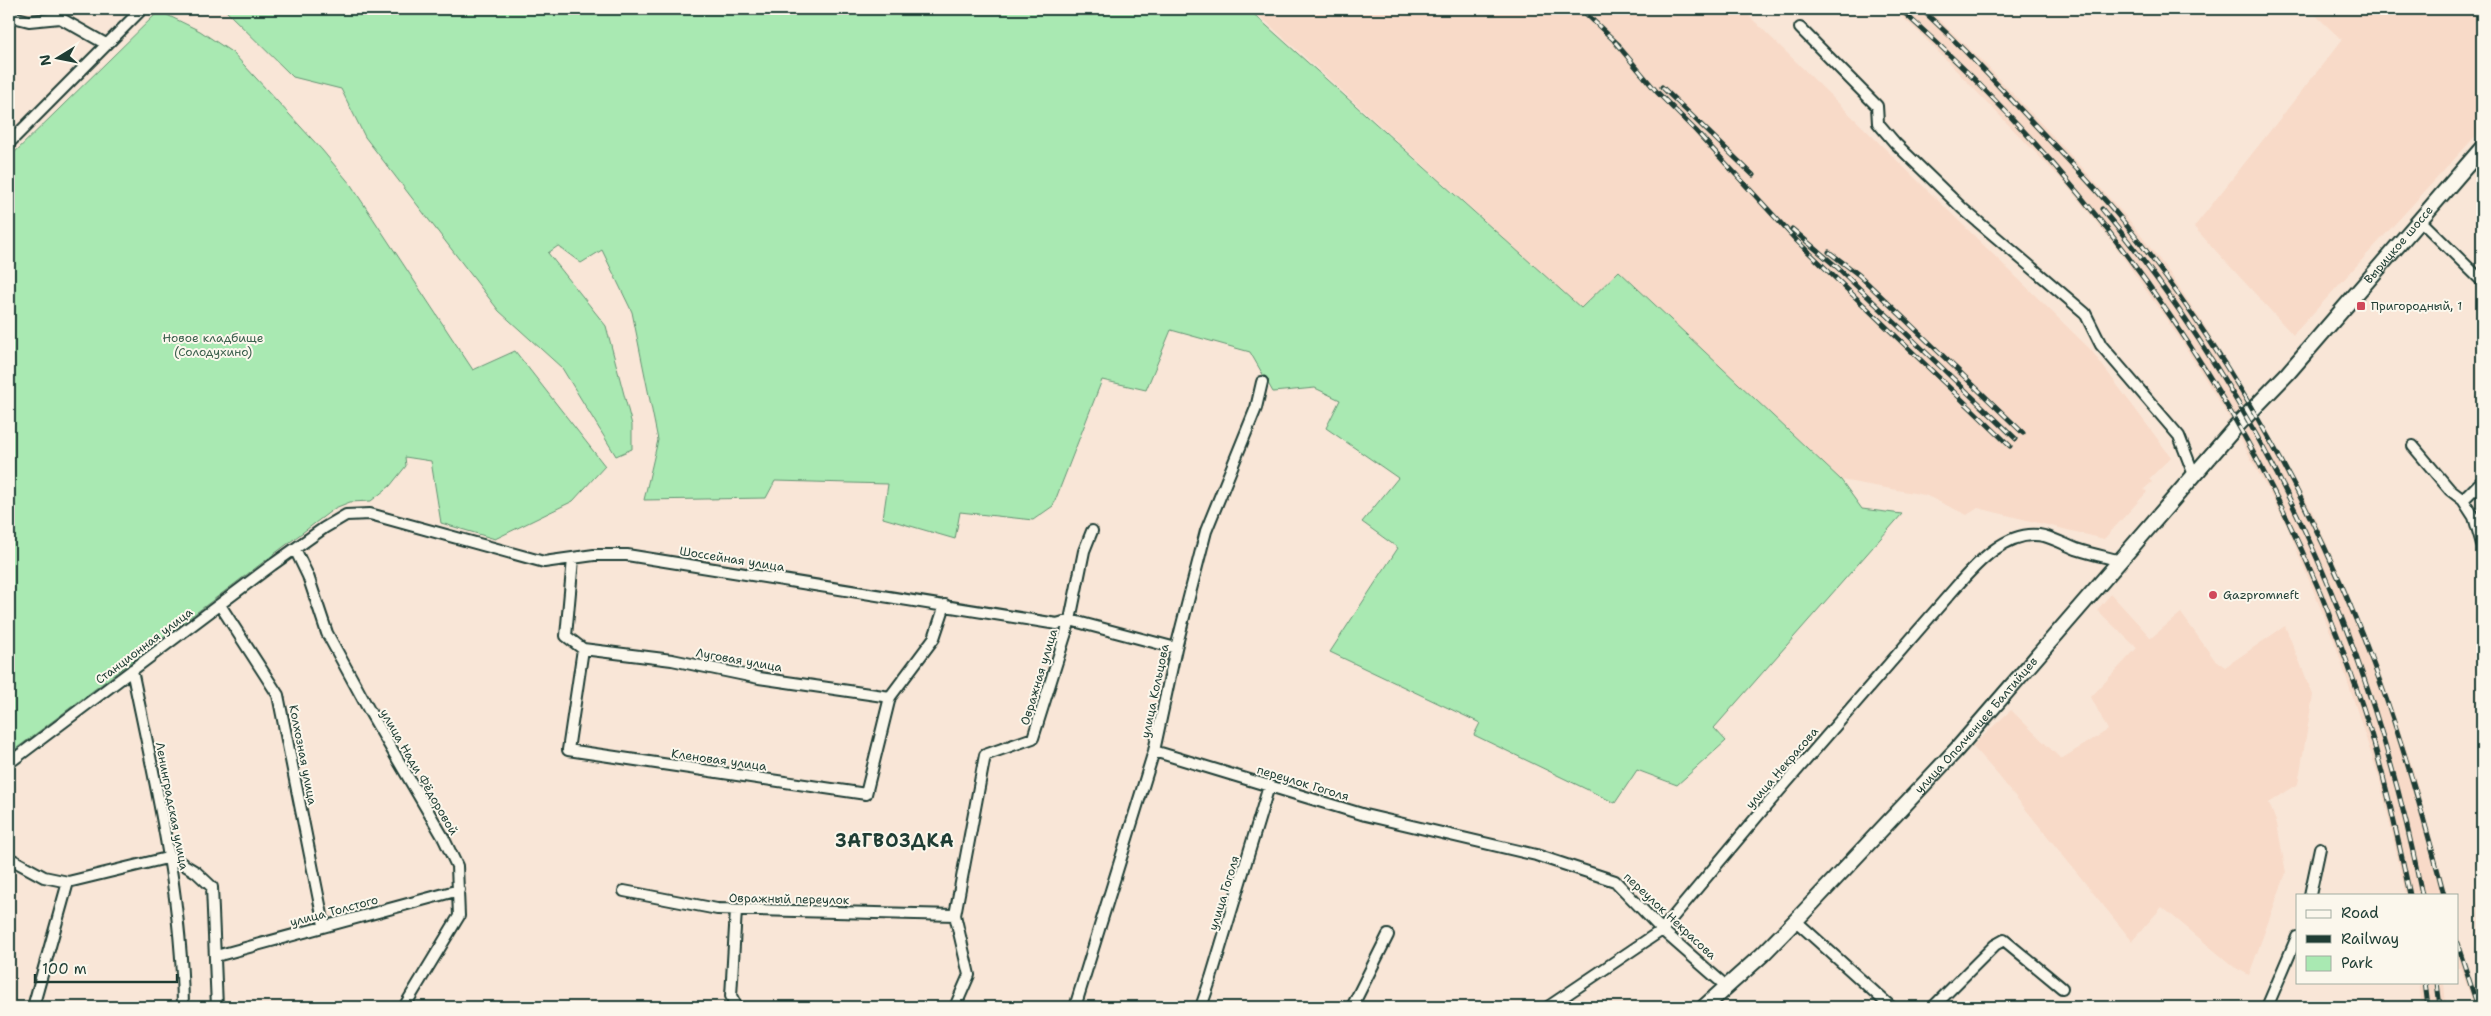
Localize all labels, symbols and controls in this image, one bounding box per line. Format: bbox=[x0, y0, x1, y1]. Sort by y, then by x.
north arrow bbox=[32, 32, 82, 82]
text: N bbox=[35, 53, 55, 67]
street label: Вырицкое шоссе bbox=[2360, 202, 2437, 287]
place label: Пригородный, 1 bbox=[2371, 298, 2462, 314]
marker: Пригородный, 1 bbox=[2355, 300, 2367, 312]
park label: Новое кладбище (Солодухино) bbox=[162, 330, 264, 360]
street label: Шоссейная улица bbox=[678, 543, 786, 575]
place label: Gazpromneft bbox=[2223, 587, 2299, 603]
marker: Gazpromneft bbox=[2207, 589, 2219, 601]
street label: Станционная улица bbox=[92, 604, 196, 688]
street label: Овражная улица bbox=[1017, 626, 1061, 727]
street label: улица Кольцова bbox=[1137, 642, 1173, 740]
street label: Луговая улица bbox=[695, 645, 784, 676]
street label: улица Ополченцев Балтийцев bbox=[1911, 654, 2041, 797]
street label: Колхозная улица bbox=[285, 704, 321, 807]
street label: улица Нади Фёдоровой bbox=[376, 706, 462, 838]
street label: улица Некрасова bbox=[1742, 723, 1822, 812]
street label: Ленинградская улица bbox=[152, 741, 192, 872]
street label: Кленовая улица bbox=[670, 745, 768, 775]
street label: переулок Гоголя bbox=[1255, 761, 1351, 805]
district label: ЗАГВОЗДКА bbox=[835, 829, 955, 853]
street label: улица Гоголя bbox=[1205, 854, 1243, 932]
street label: переулок Некрасова bbox=[1620, 869, 1720, 963]
street label: Овражный переулок bbox=[729, 890, 850, 908]
street label: улица Толстого bbox=[288, 892, 380, 930]
legend bbox=[2296, 894, 2458, 984]
text: Road bbox=[2341, 903, 2379, 923]
text: Railway bbox=[2341, 929, 2399, 949]
scale bar bbox=[35, 951, 178, 983]
text: Park bbox=[2341, 953, 2373, 973]
text: 100 m bbox=[42, 959, 87, 979]

